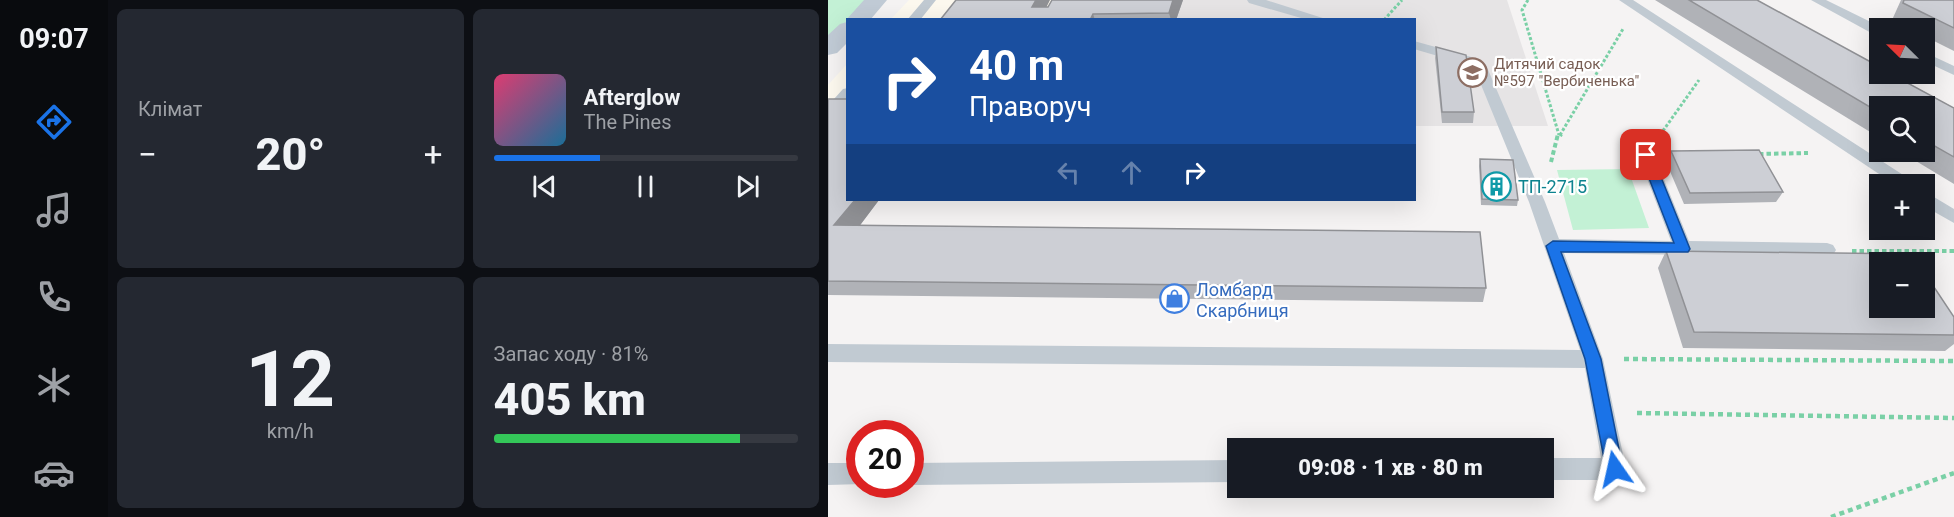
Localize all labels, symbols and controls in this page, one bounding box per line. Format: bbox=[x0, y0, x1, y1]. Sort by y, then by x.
north arrow bbox=[1869, 18, 1935, 84]
map controls bbox=[1869, 18, 1935, 318]
text: 09:07 bbox=[19, 23, 89, 55]
text: 40 m bbox=[969, 41, 1064, 90]
icon: right bbox=[870, 42, 948, 120]
place label: Дитячий садок №597 "Вербиченька" bbox=[1494, 55, 1639, 90]
school or university icon: Дитячий садок №597 "Вербиченька" bbox=[1457, 57, 1489, 89]
text: Afterglow bbox=[584, 85, 680, 110]
text: Праворуч bbox=[969, 91, 1091, 123]
button: search bbox=[1869, 96, 1935, 162]
text: Клімат bbox=[138, 97, 202, 121]
icon: directions bbox=[33, 101, 75, 143]
text: The Pines bbox=[584, 110, 671, 134]
text: 20° bbox=[256, 128, 325, 181]
pin bbox=[1620, 129, 1671, 180]
text: − bbox=[138, 135, 157, 174]
text: + bbox=[424, 135, 443, 174]
icon: arrive bbox=[1629, 138, 1662, 171]
icon: left bbox=[1052, 156, 1085, 189]
icon: ahead bbox=[1115, 156, 1148, 189]
icon: right bbox=[1178, 156, 1211, 189]
icon: previous bbox=[528, 170, 561, 203]
icon: pause bbox=[629, 170, 662, 203]
icon: next bbox=[731, 170, 764, 203]
building icon: ТП-2715 bbox=[1481, 170, 1513, 202]
button: + bbox=[1869, 174, 1935, 240]
place label: ТП-2715 bbox=[1518, 176, 1587, 197]
icon: music bbox=[33, 189, 75, 231]
button: − bbox=[1869, 252, 1935, 318]
icon: phone bbox=[33, 276, 75, 318]
place label: Ломбард Скарбниця bbox=[1196, 279, 1289, 321]
shop icon: Ломбард Скарбниця bbox=[1159, 283, 1191, 315]
text: 12 bbox=[245, 334, 335, 425]
text: Запас ходу · 81% bbox=[494, 342, 648, 366]
icon: climate bbox=[33, 364, 75, 406]
text: 405 km bbox=[494, 373, 646, 426]
text: km/h bbox=[267, 419, 314, 443]
speed limit sign: 20 bbox=[846, 420, 924, 498]
position arrow bbox=[1583, 437, 1647, 501]
icon: car bbox=[33, 452, 75, 494]
text: 09:08 · 1 хв · 80 m bbox=[1298, 455, 1483, 480]

